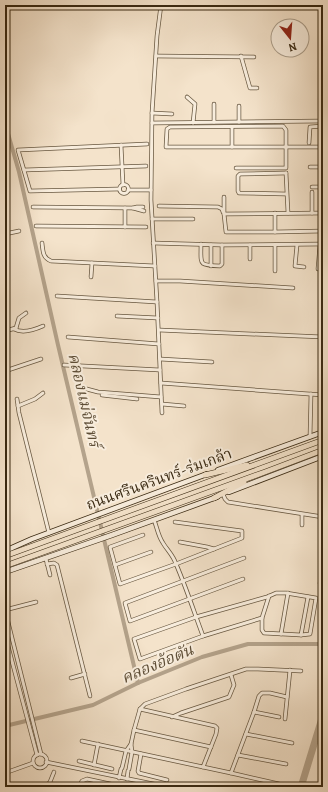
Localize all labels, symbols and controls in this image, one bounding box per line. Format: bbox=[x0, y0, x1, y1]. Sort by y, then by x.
north arrow bbox=[270, 18, 310, 58]
text: N bbox=[287, 39, 299, 55]
water label: คลองแม่จันทร์ bbox=[63, 351, 106, 453]
street label: ถนนศรีนครินทร์-ร่มเกล้า bbox=[83, 443, 235, 515]
water label: คลองอ้อตัน bbox=[118, 639, 197, 689]

